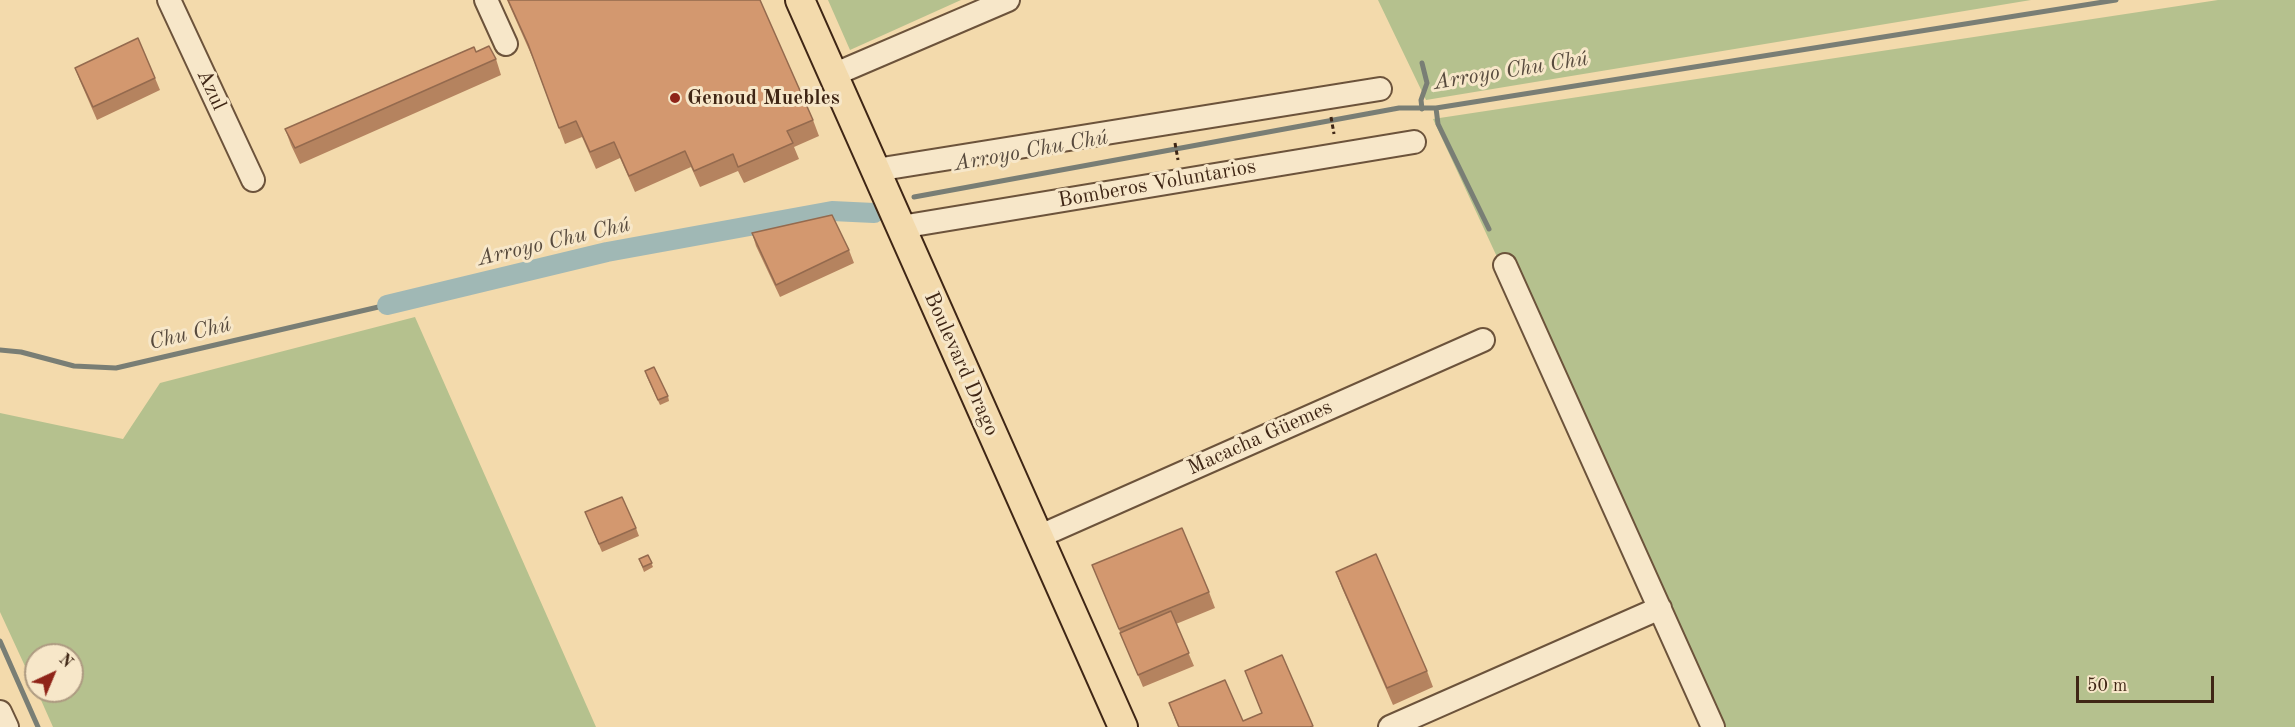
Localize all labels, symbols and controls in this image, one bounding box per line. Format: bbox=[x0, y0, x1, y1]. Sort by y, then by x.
water label: Arroyo Chu Chú bbox=[1432, 46, 1590, 96]
street label: Azul bbox=[191, 66, 231, 114]
place label: Genoud Muebles bbox=[687, 85, 840, 111]
marker: Genoud Muebles bbox=[668, 91, 682, 105]
water label: Arroyo Chu Chú bbox=[952, 124, 1110, 178]
street label: Bomberos Voluntarios bbox=[1056, 154, 1258, 214]
water label: Arroyo Chu Chú bbox=[475, 212, 633, 272]
street label: Boulevard Drago bbox=[918, 288, 1004, 440]
water label: Chu Chú bbox=[146, 312, 234, 356]
street label: Macacha Güemes bbox=[1184, 395, 1336, 481]
north arrow bbox=[24, 643, 84, 703]
text: N bbox=[55, 651, 75, 671]
scale bar bbox=[2079, 664, 2217, 702]
text: 50 m bbox=[2087, 677, 2127, 695]

